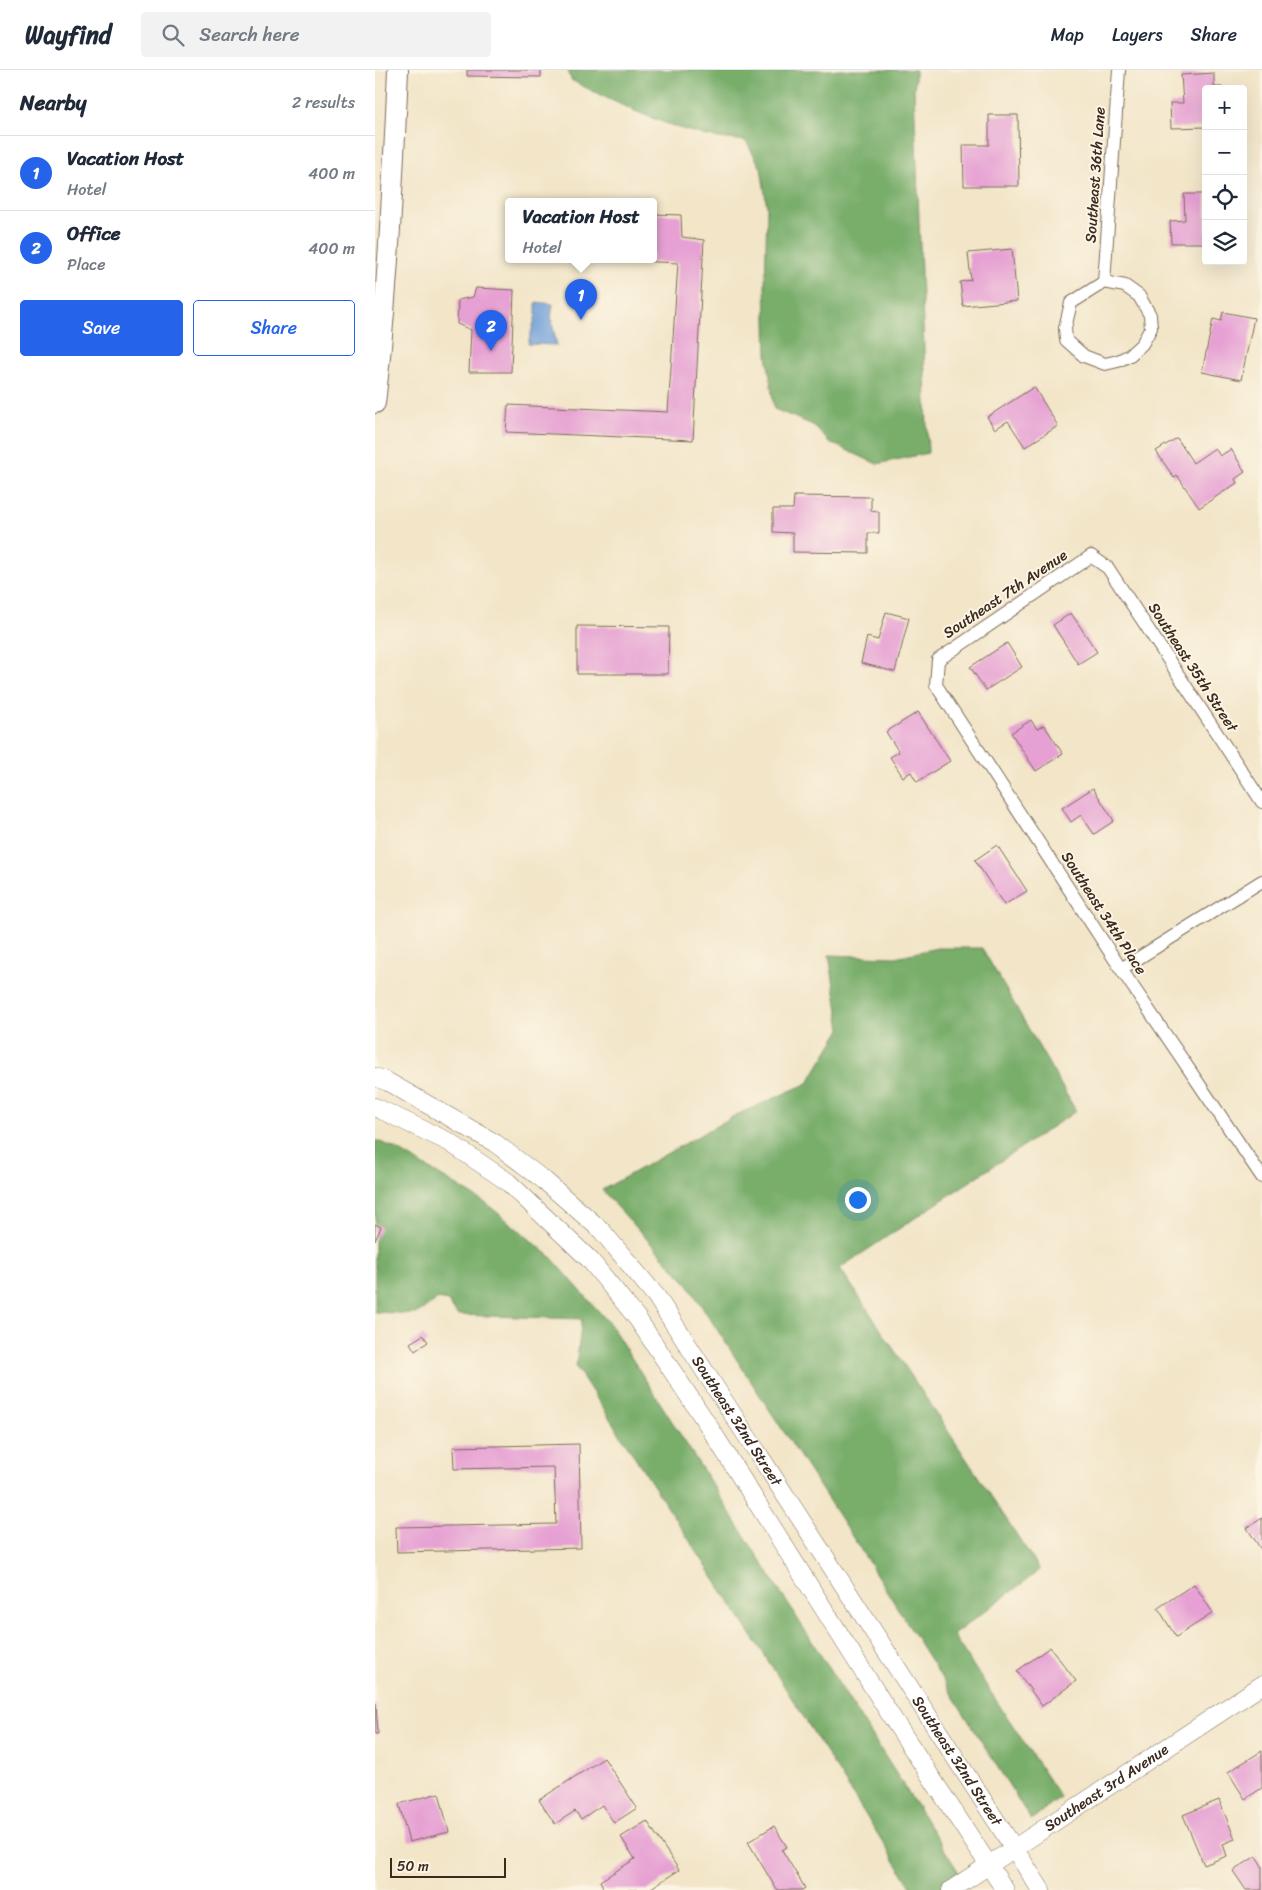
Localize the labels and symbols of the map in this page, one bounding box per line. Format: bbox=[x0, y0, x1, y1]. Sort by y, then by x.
street label: Southeast 36th Lane bbox=[1077, 106, 1113, 244]
pin: 1 bbox=[565, 279, 597, 320]
pin: 2 bbox=[475, 310, 507, 351]
street label: Southeast 7th Avenue bbox=[937, 543, 1073, 645]
street label: Southeast 35th Street bbox=[1141, 597, 1245, 738]
street label: Southeast 34th Place bbox=[1054, 846, 1154, 980]
your location bbox=[845, 1187, 871, 1213]
street label: Southeast 32nd Street bbox=[685, 1350, 790, 1492]
street label: Southeast 32nd Street bbox=[905, 1690, 1010, 1832]
street label: Southeast 3rd Avenue bbox=[1039, 1737, 1174, 1838]
scale bar bbox=[390, 1855, 506, 1878]

